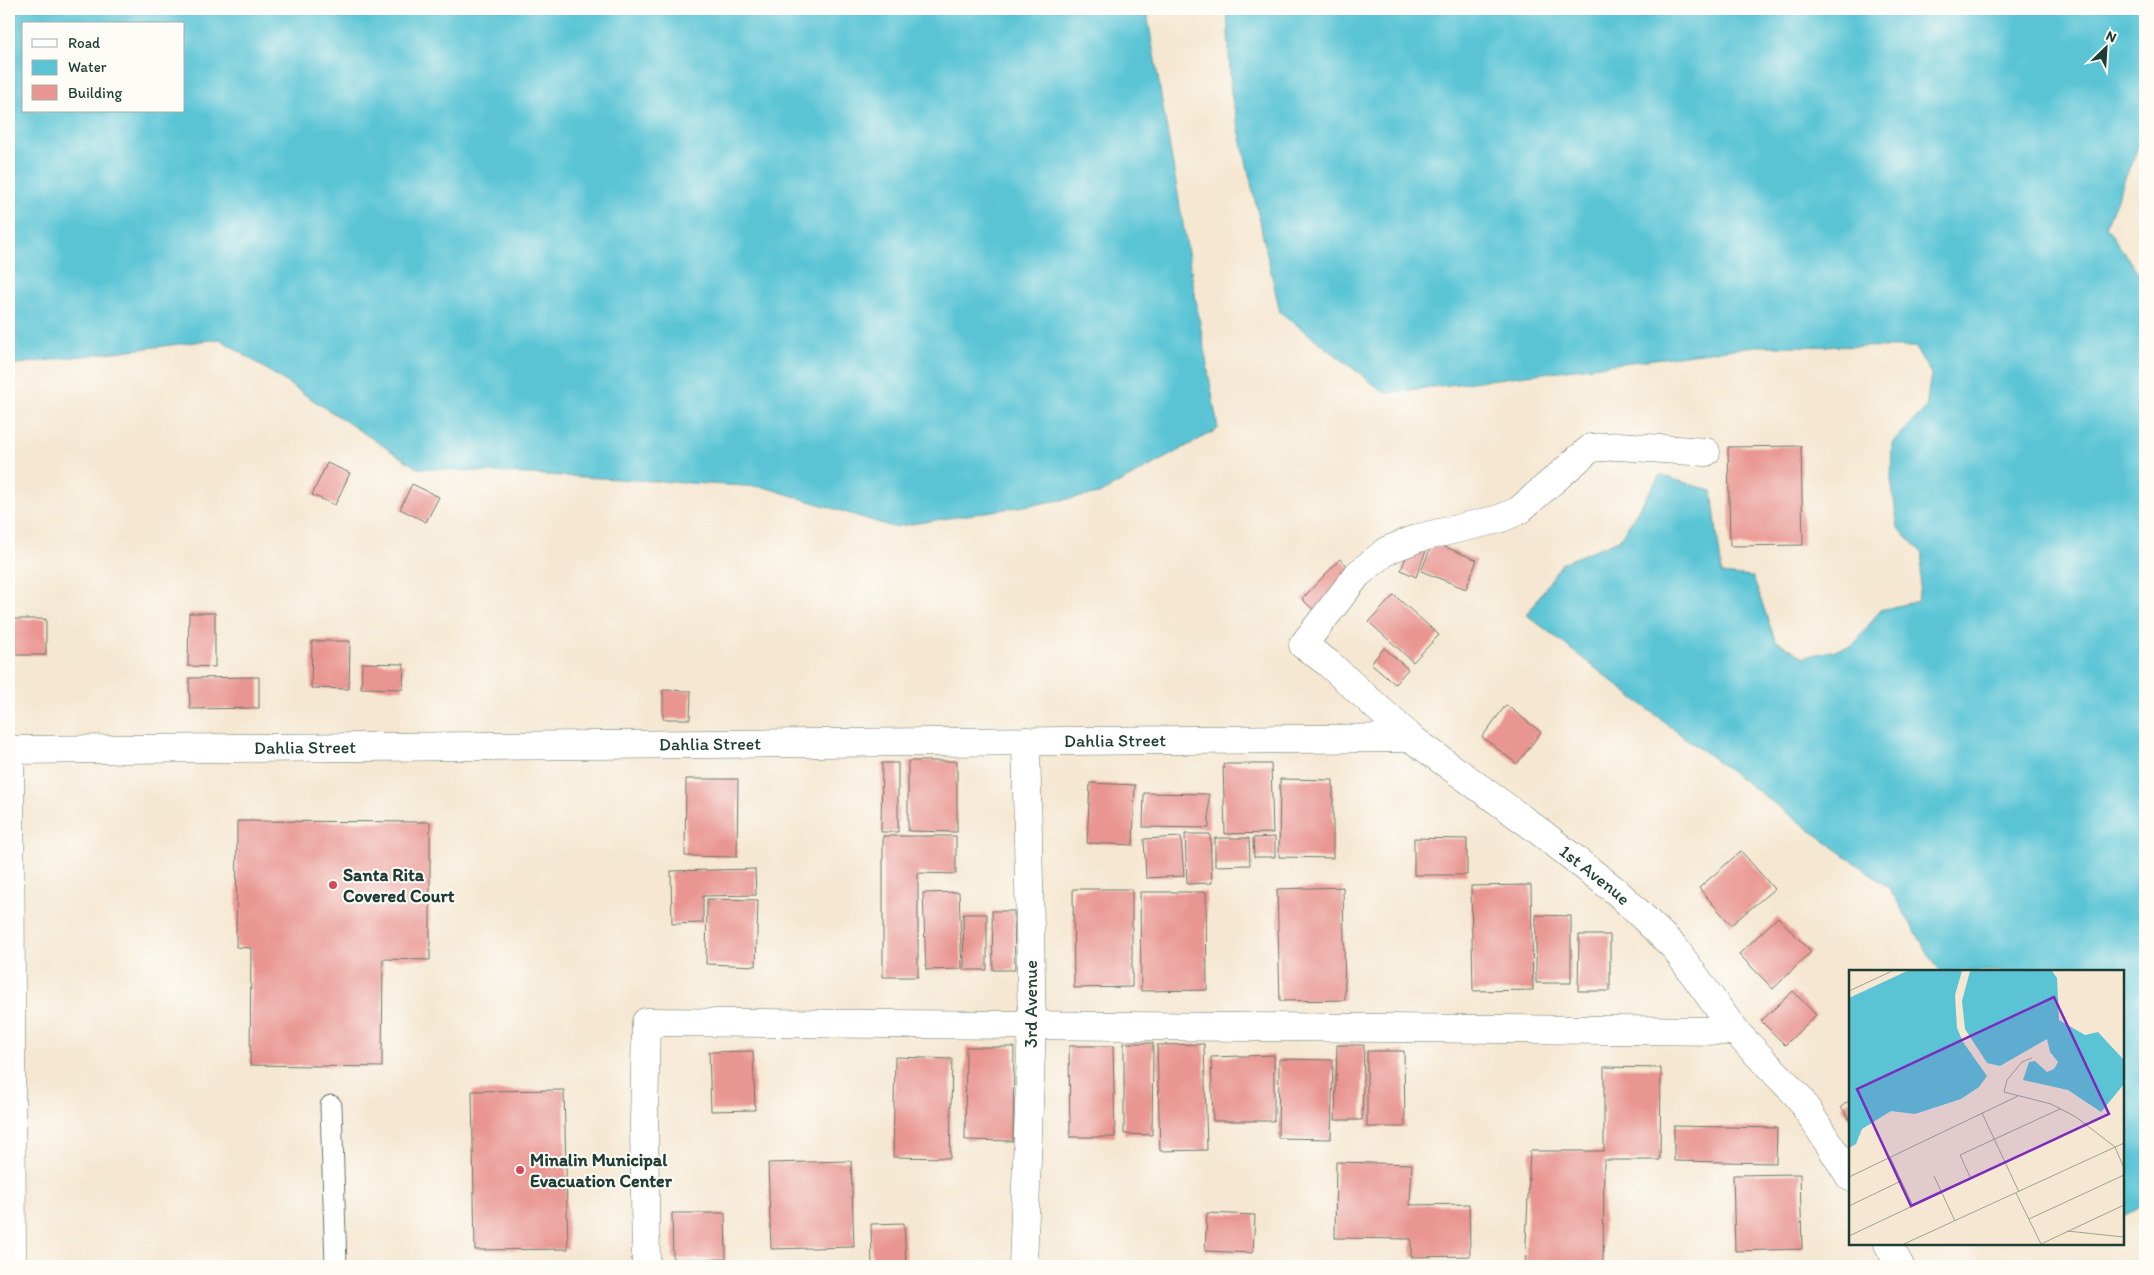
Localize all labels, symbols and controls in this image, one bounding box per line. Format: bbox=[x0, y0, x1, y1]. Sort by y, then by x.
legend bbox=[22, 22, 185, 112]
north arrow bbox=[2082, 22, 2132, 72]
text: N bbox=[2103, 27, 2119, 46]
text: Road bbox=[68, 34, 101, 52]
text: Water bbox=[68, 58, 107, 76]
text: Building bbox=[68, 84, 122, 102]
street label: Dahlia Street bbox=[1064, 729, 1166, 752]
street label: Dahlia Street bbox=[659, 733, 761, 755]
street label: Dahlia Street bbox=[254, 736, 356, 759]
street label: 1st Avenue bbox=[1555, 840, 1635, 910]
place label: Santa Rita Covered Court bbox=[343, 864, 455, 907]
marker: Santa Rita Covered Court bbox=[327, 879, 339, 891]
street label: 3rd Avenue bbox=[1020, 960, 1042, 1048]
inset map bbox=[1849, 970, 2124, 1245]
place label: Minalin Municipal Evacuation Center bbox=[530, 1149, 673, 1192]
marker: Minalin Municipal Evacuation Center bbox=[514, 1164, 526, 1176]

